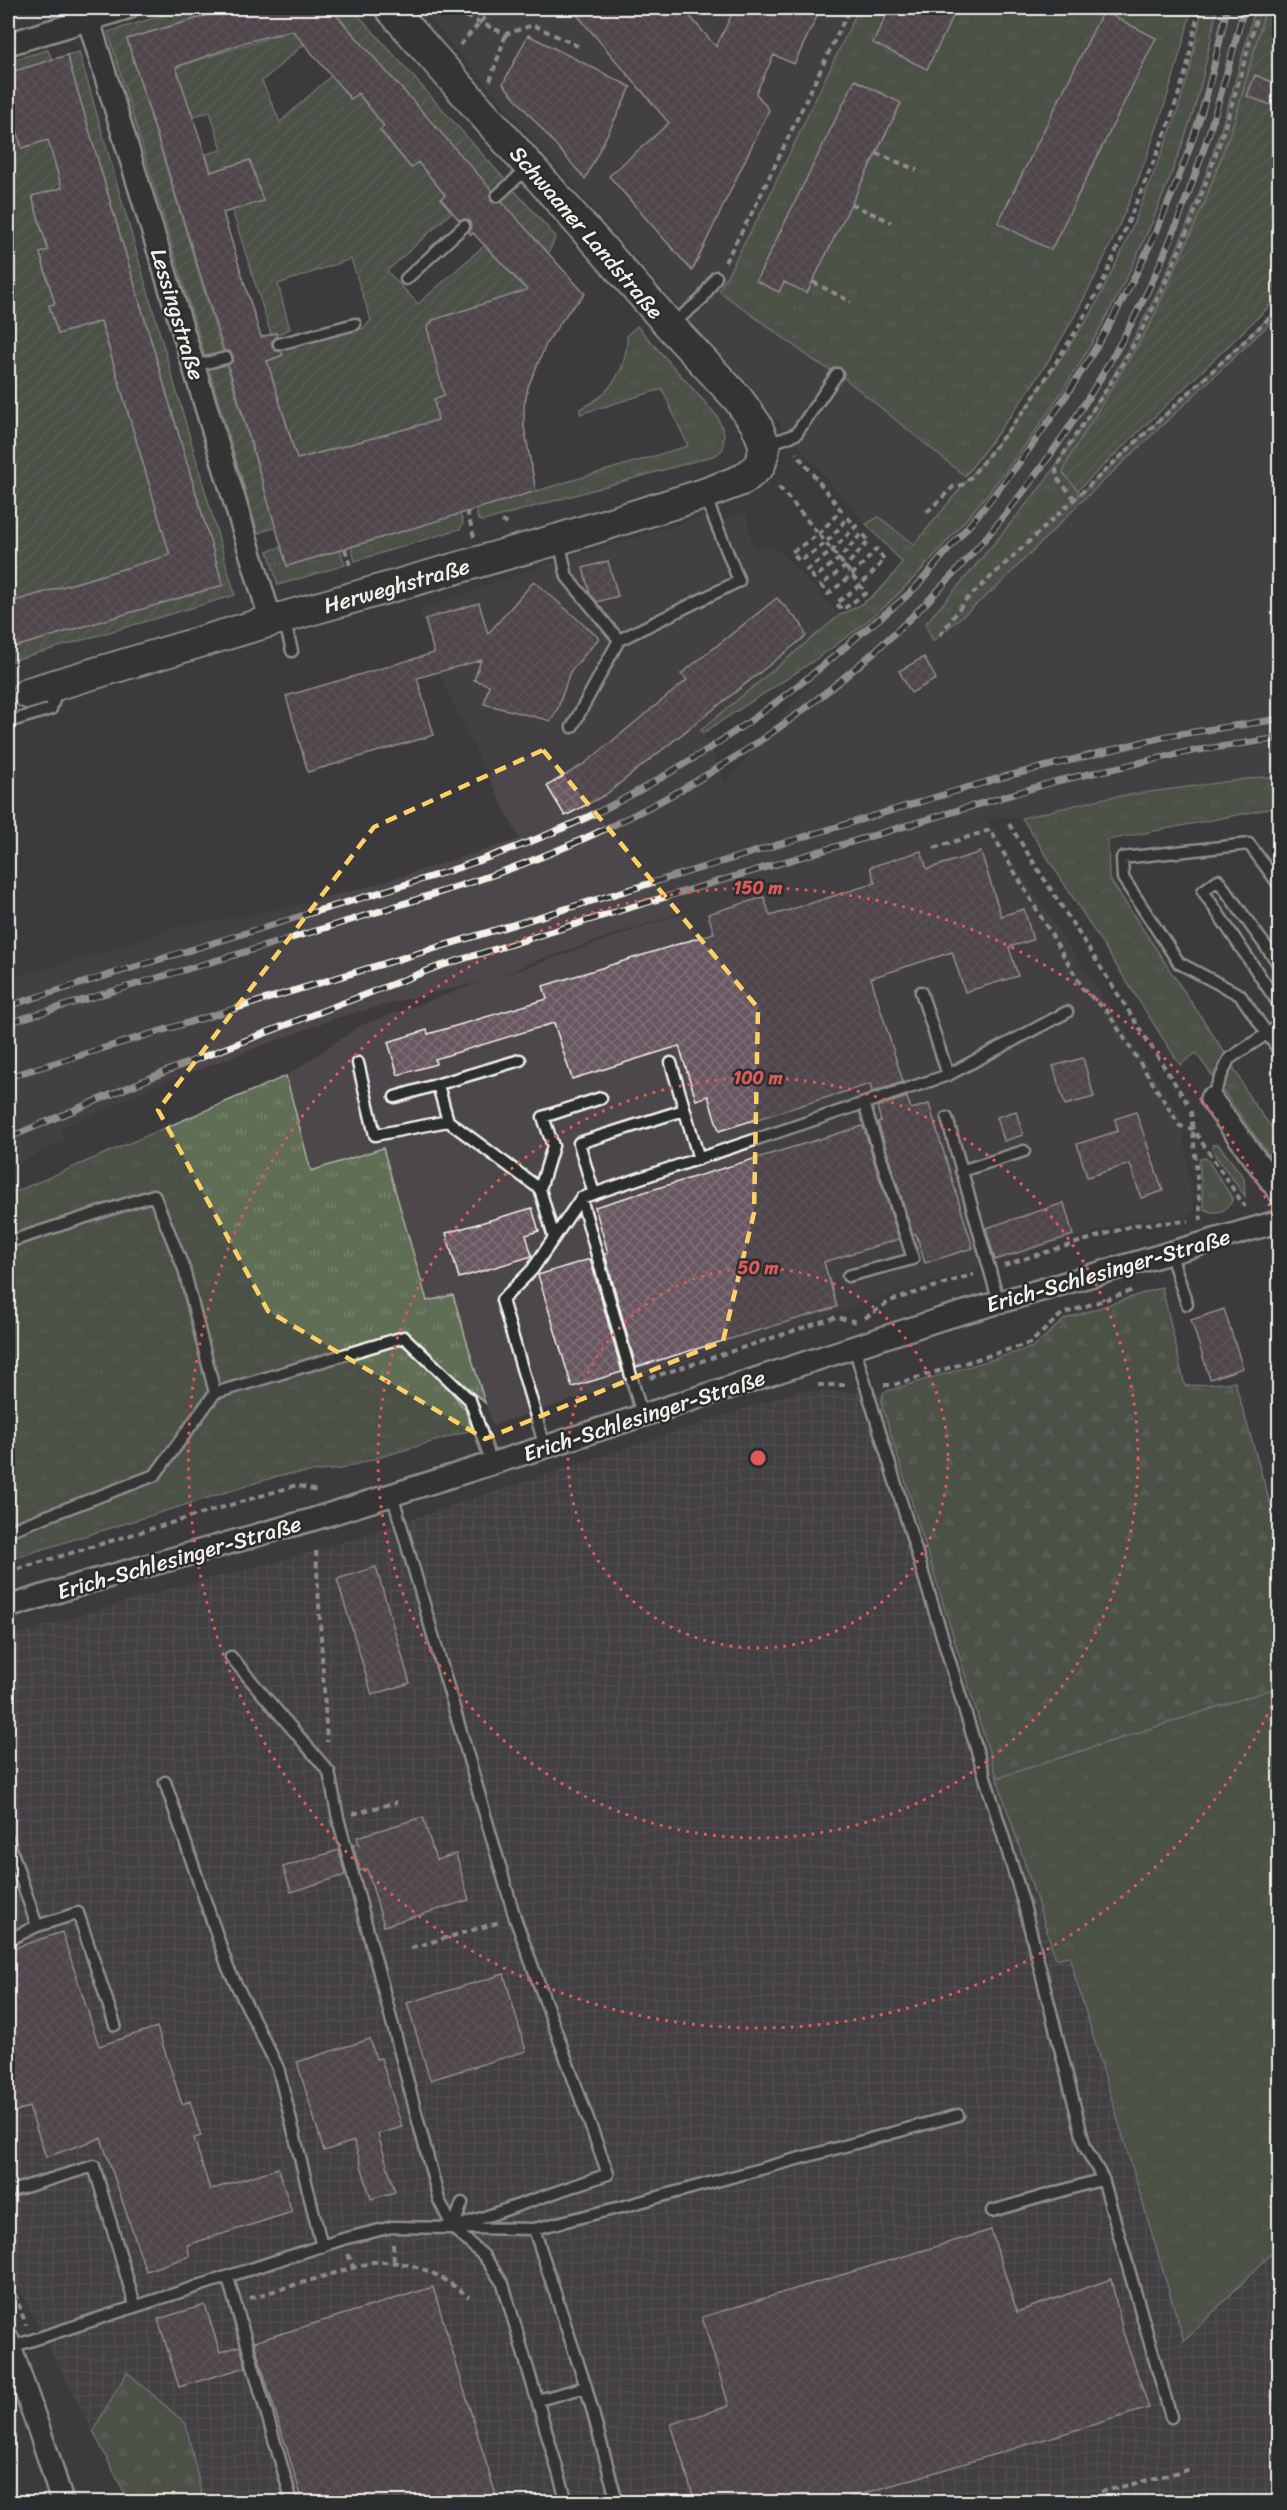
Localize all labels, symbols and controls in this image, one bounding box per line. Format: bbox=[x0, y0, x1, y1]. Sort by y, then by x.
street label: Schwaaner Landstraße bbox=[500, 136, 674, 329]
street label: Lessingstraße bbox=[139, 243, 216, 385]
street label: Herweghstraße bbox=[319, 546, 475, 625]
text: 150 m bbox=[734, 872, 782, 904]
text: 100 m bbox=[734, 1062, 783, 1094]
street label: Erich-Schlesinger-Straße bbox=[981, 1217, 1235, 1324]
text: 50 m bbox=[738, 1252, 779, 1284]
street label: Erich-Schlesinger-Straße bbox=[518, 1358, 770, 1473]
centre of rings bbox=[748, 1448, 768, 1468]
street label: Erich-Schlesinger-Straße bbox=[52, 1504, 306, 1611]

